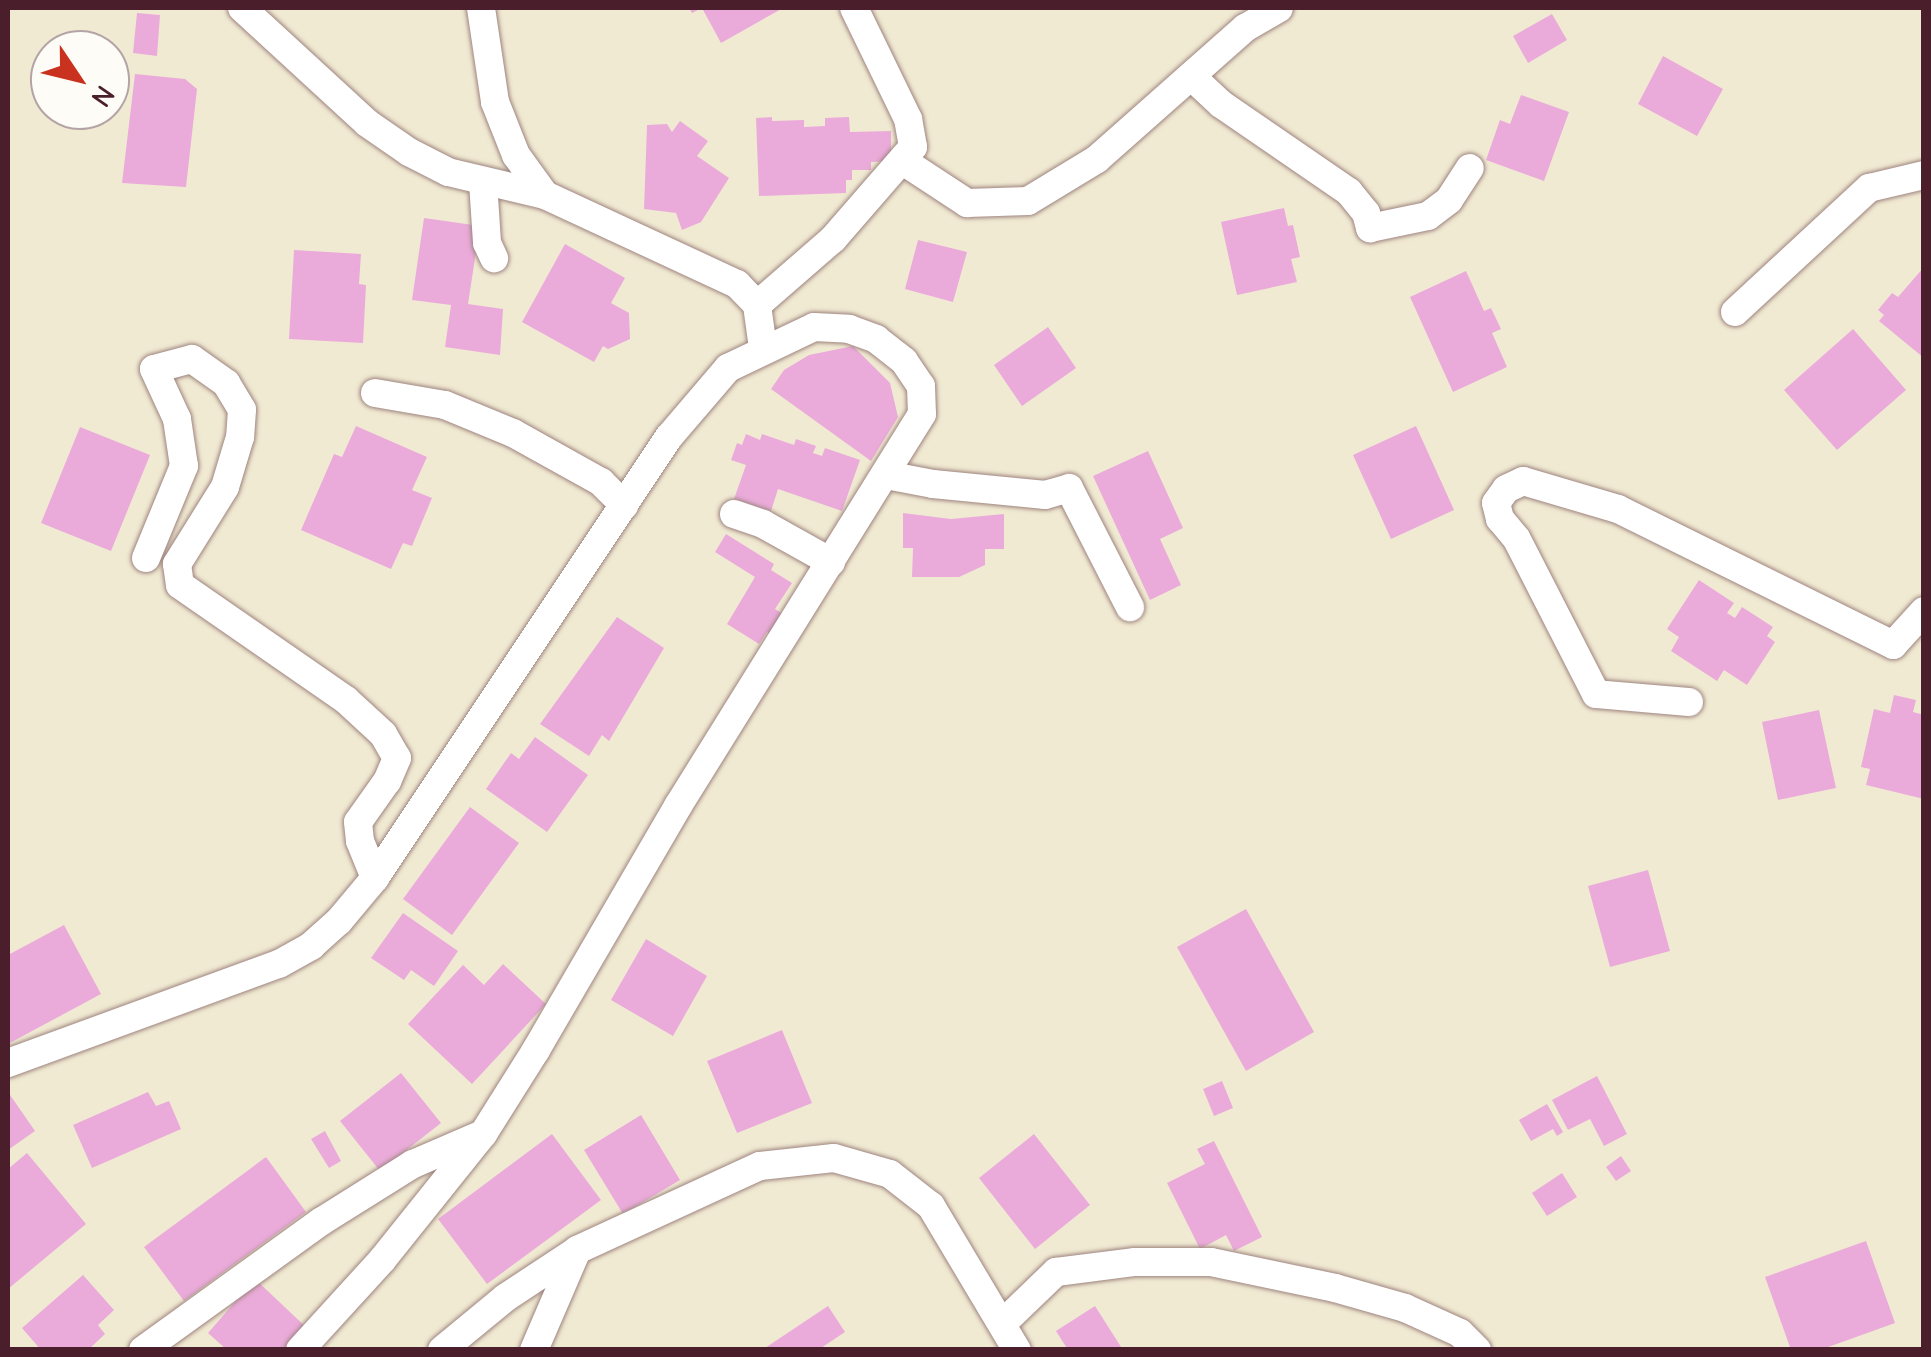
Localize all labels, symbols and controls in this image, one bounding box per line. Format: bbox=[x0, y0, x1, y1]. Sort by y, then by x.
north arrow bbox=[30, 30, 130, 130]
text: N bbox=[85, 79, 121, 113]

